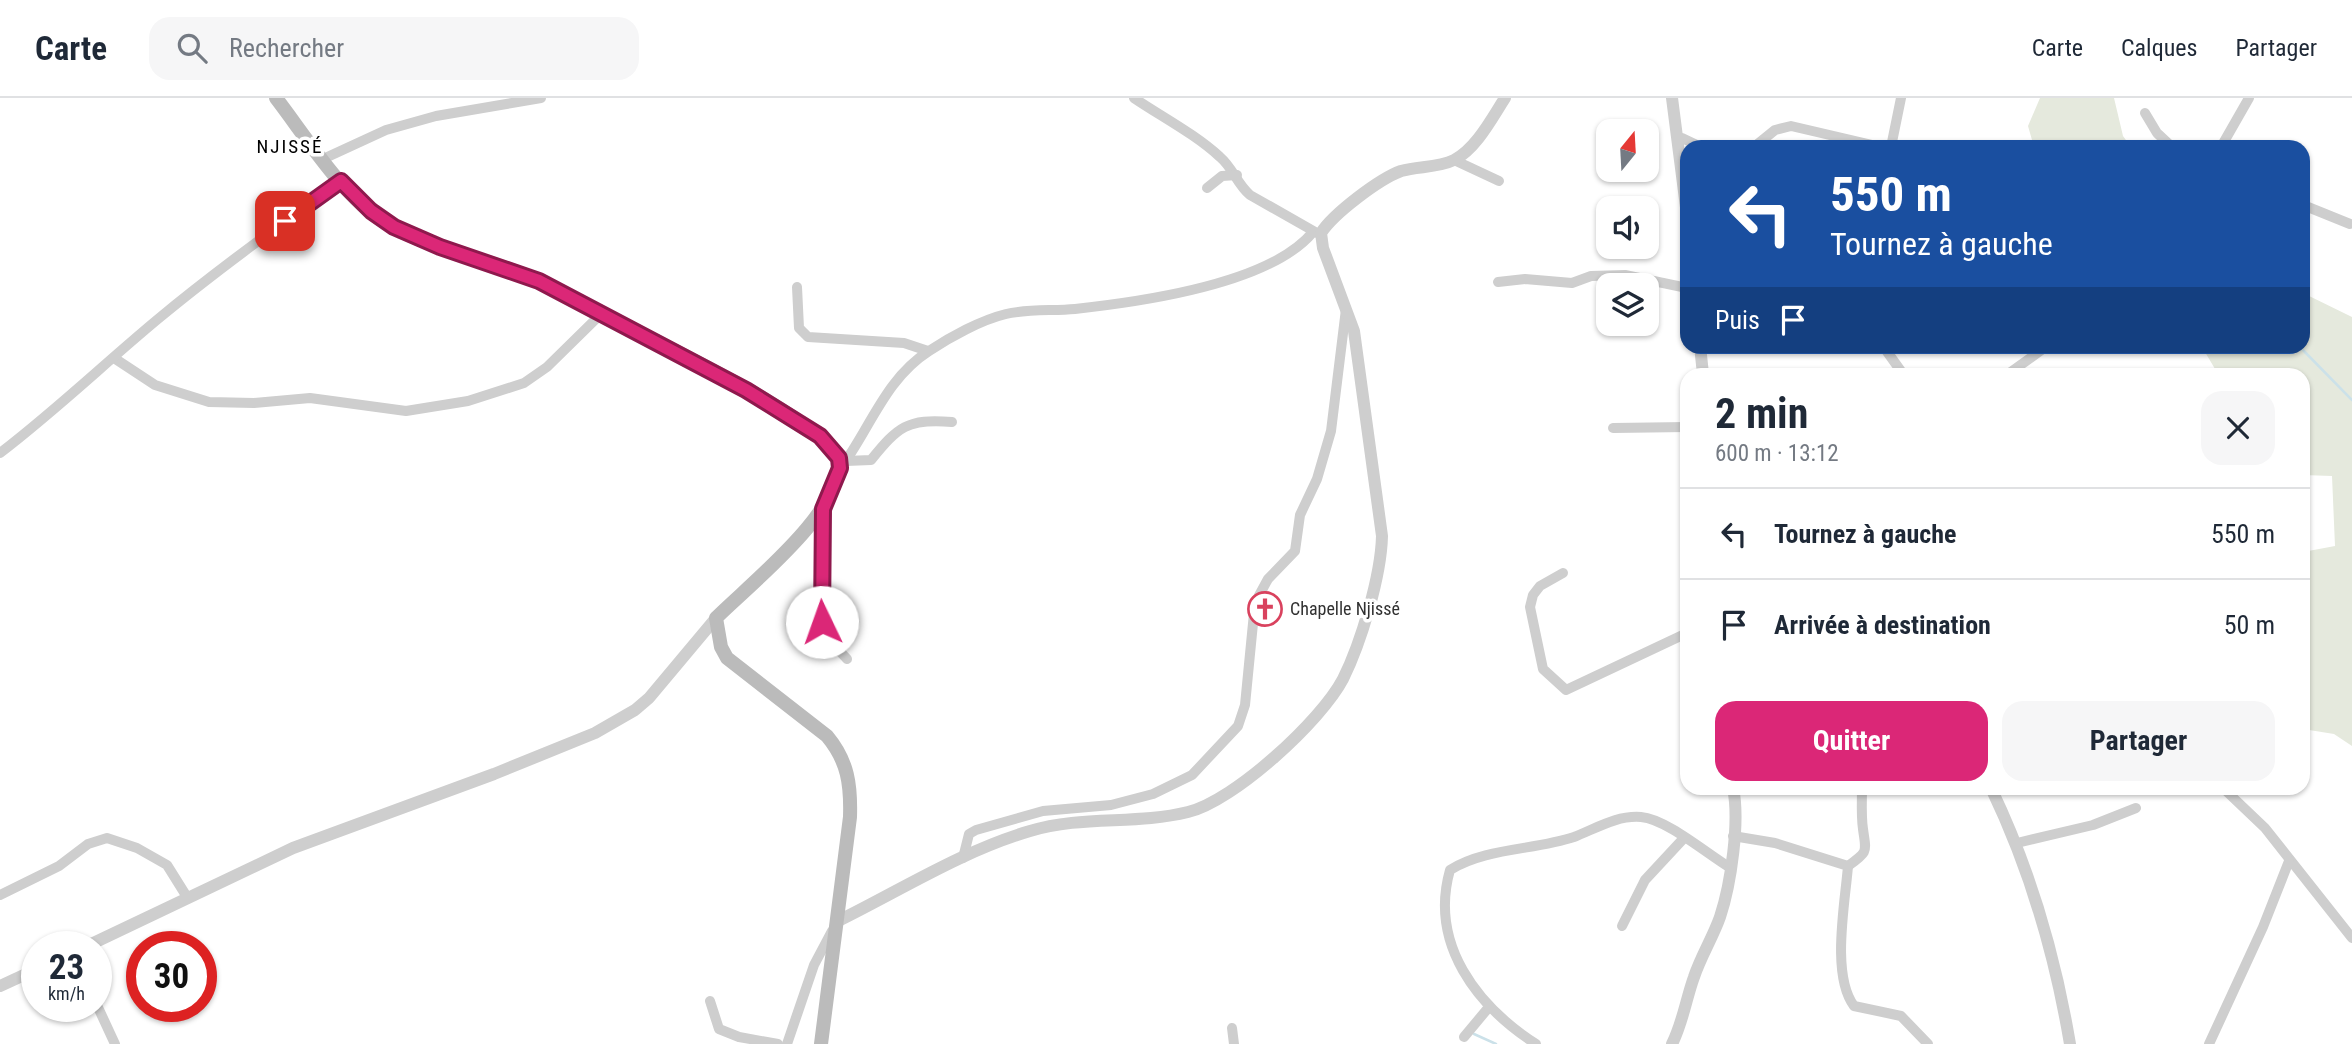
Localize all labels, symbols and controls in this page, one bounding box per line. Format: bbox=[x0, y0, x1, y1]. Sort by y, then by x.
search box bbox=[149, 17, 639, 80]
text: Carte bbox=[35, 29, 107, 68]
icon: search bbox=[173, 29, 211, 67]
text: Rechercher bbox=[229, 33, 344, 63]
text: Carte bbox=[2032, 34, 2083, 62]
text: Calques bbox=[2121, 34, 2197, 62]
text: Partager bbox=[2235, 34, 2317, 62]
north arrow bbox=[1596, 119, 1659, 182]
map controls bbox=[1596, 119, 1659, 336]
district label: NJISSÉ bbox=[257, 135, 323, 158]
text: 550 m bbox=[1830, 166, 1952, 223]
icon: left bbox=[1715, 168, 1806, 259]
pin bbox=[255, 191, 315, 251]
button: sound bbox=[1596, 196, 1659, 259]
icon: arrive bbox=[266, 202, 304, 240]
text: Tournez à gauche bbox=[1830, 225, 2053, 263]
button: layers bbox=[1596, 273, 1659, 336]
icon: arrive bbox=[1774, 301, 1812, 339]
text: Puis bbox=[1715, 305, 1760, 335]
text: 2 min bbox=[1715, 389, 1808, 438]
button: close bbox=[2201, 391, 2275, 465]
text: 600 m · 13:12 bbox=[1715, 440, 1839, 467]
icon: left bbox=[1715, 515, 1753, 553]
text: Tournez à gauche bbox=[1774, 519, 1956, 549]
text: 550 m bbox=[2211, 519, 2275, 549]
position arrow bbox=[785, 585, 859, 659]
church icon: Chapelle Njissé bbox=[1246, 590, 1284, 628]
place label: Chapelle Njissé bbox=[1290, 598, 1400, 619]
icon: arrive bbox=[1715, 606, 1753, 644]
text: Arrivée à destination bbox=[1774, 610, 1991, 640]
text: 50 m bbox=[2224, 610, 2275, 640]
button: Quitter bbox=[1715, 701, 1988, 781]
button: Partager bbox=[2002, 701, 2275, 781]
speed limit sign: 30 bbox=[126, 931, 217, 1022]
text: 23 bbox=[49, 947, 84, 988]
text: km/h bbox=[48, 983, 85, 1004]

